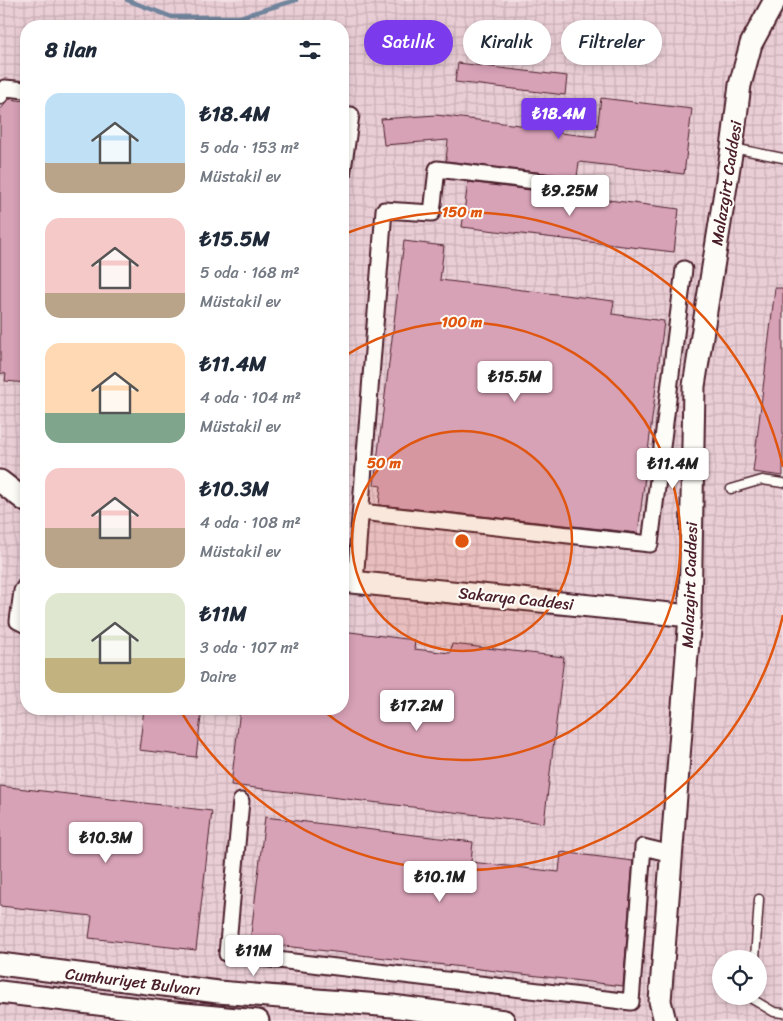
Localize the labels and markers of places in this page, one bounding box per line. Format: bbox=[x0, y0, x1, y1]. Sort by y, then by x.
pin: ₺18.4M bbox=[518, 98, 600, 140]
pin: ₺9.25M bbox=[529, 174, 611, 217]
pin: ₺15.5M bbox=[474, 360, 556, 403]
pin: ₺11.4M bbox=[632, 448, 714, 490]
centre of rings bbox=[453, 532, 471, 550]
pin: ₺17.2M bbox=[376, 690, 458, 732]
pin: ₺10.3M bbox=[65, 822, 147, 864]
pin: ₺10.1M bbox=[399, 860, 481, 903]
pin: ₺11M bbox=[224, 934, 284, 977]

